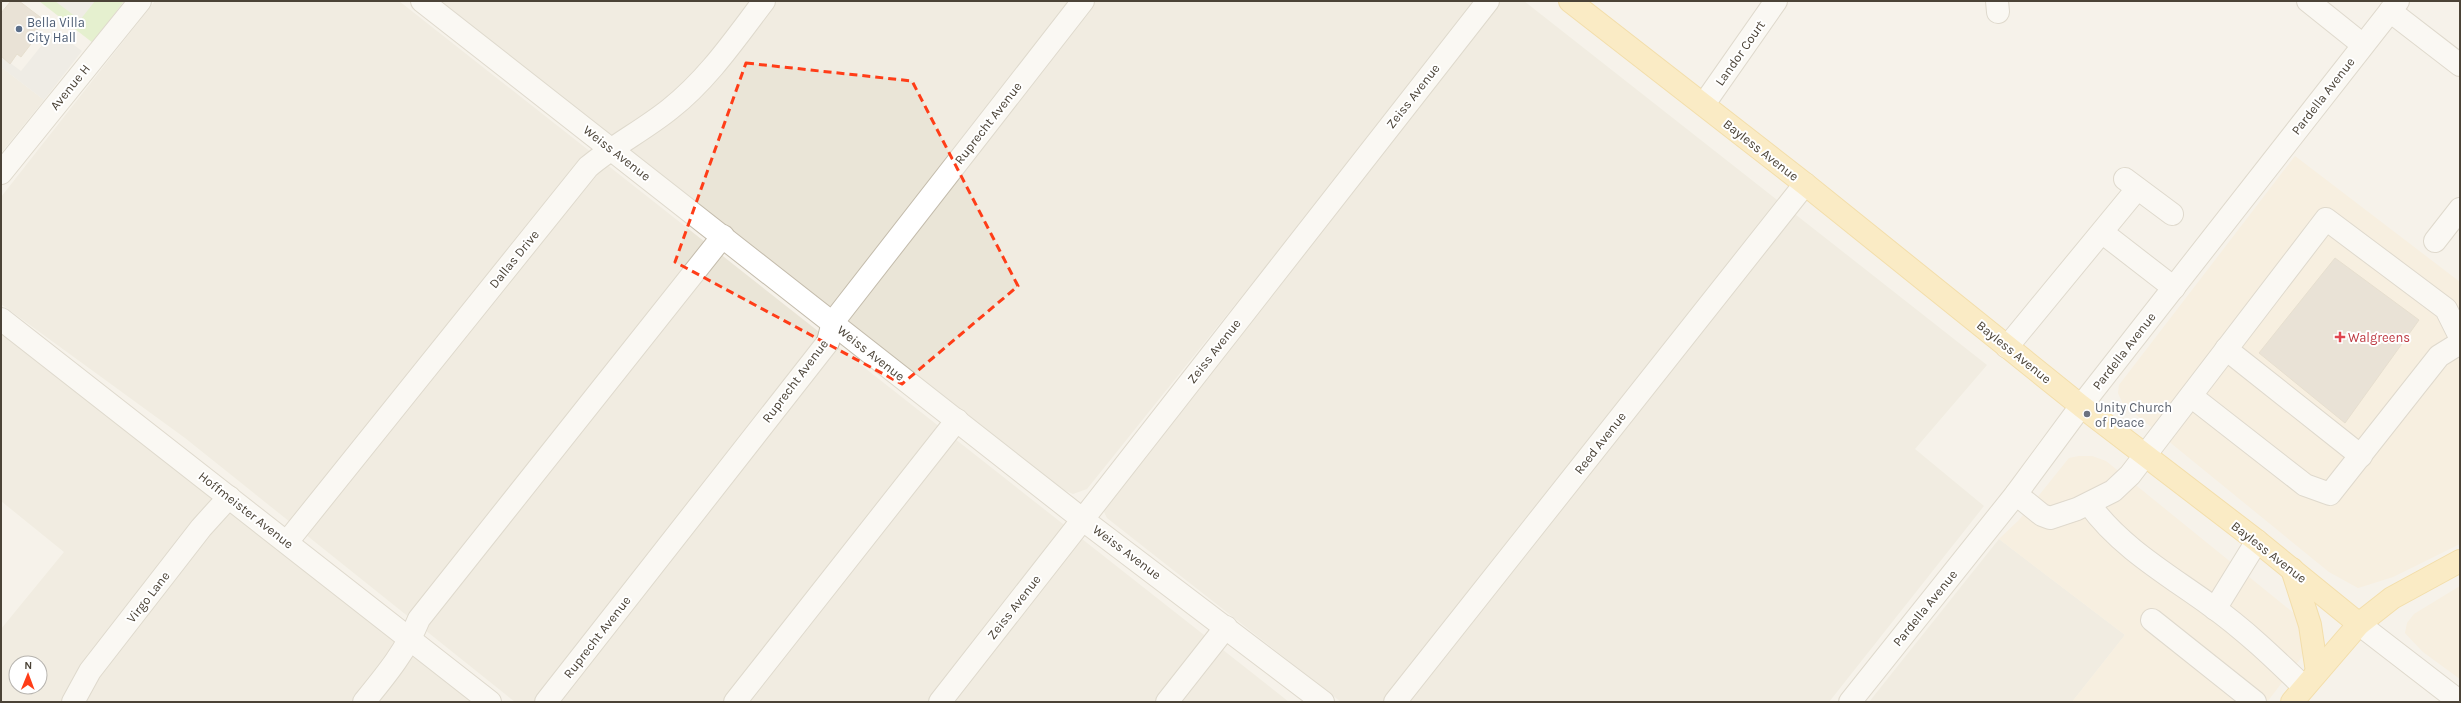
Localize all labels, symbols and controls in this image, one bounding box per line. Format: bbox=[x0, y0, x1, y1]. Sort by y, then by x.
place label: Bella Villa City Hall bbox=[27, 15, 85, 45]
street label: Landor Court bbox=[1712, 17, 1768, 89]
marker: Bella Villa City Hall bbox=[14, 24, 24, 34]
street label: Pardella Avenue bbox=[2288, 54, 2358, 138]
street label: Zeiss Avenue bbox=[1383, 60, 1443, 131]
street label: Avenue H bbox=[47, 61, 93, 113]
street label: Ruprecht Avenue bbox=[951, 79, 1025, 167]
street label: Bayless Avenue bbox=[1720, 116, 1802, 184]
street label: Weiss Avenue bbox=[580, 122, 654, 184]
street label: Dallas Drive bbox=[486, 227, 542, 291]
street label: Pardella Avenue bbox=[2089, 309, 2159, 393]
street label: Zeiss Avenue bbox=[1184, 315, 1244, 386]
street label: Bayless Avenue bbox=[1974, 317, 2054, 387]
street label: Weiss Avenue bbox=[834, 322, 908, 384]
place label: Walgreens bbox=[2348, 330, 2410, 345]
marker: Walgreens bbox=[2335, 332, 2345, 342]
street label: Ruprecht Avenue bbox=[759, 336, 831, 425]
place label: Unity Church of Peace bbox=[2095, 400, 2172, 430]
street label: Reed Avenue bbox=[1571, 409, 1629, 477]
marker: Unity Church of Peace bbox=[2082, 409, 2092, 419]
street label: Hoffmeister Avenue bbox=[196, 468, 297, 552]
street label: Bayless Avenue bbox=[2228, 518, 2310, 586]
street label: Weiss Avenue bbox=[1090, 522, 1164, 583]
street label: Pardella Avenue bbox=[1890, 567, 1961, 649]
street label: Virgo Lane bbox=[123, 568, 173, 626]
street label: Zeiss Avenue bbox=[984, 571, 1044, 642]
street label: Ruprecht Avenue bbox=[560, 593, 634, 681]
north arrow bbox=[8, 655, 48, 695]
text: N bbox=[24, 659, 32, 672]

